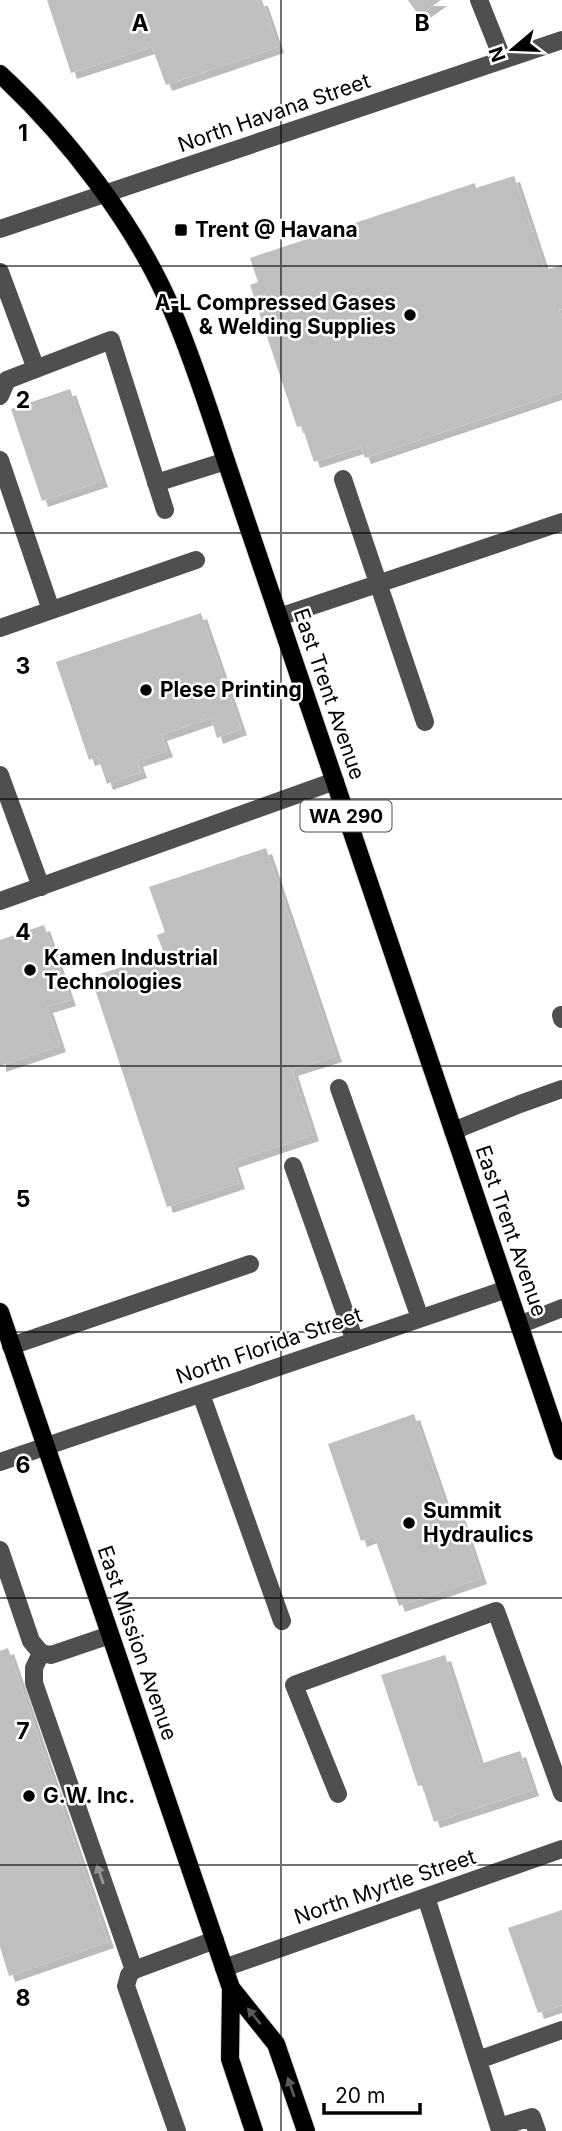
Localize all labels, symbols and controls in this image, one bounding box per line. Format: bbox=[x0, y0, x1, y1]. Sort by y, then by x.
text: A bbox=[131, 9, 149, 37]
text: B bbox=[414, 9, 430, 37]
north arrow bbox=[478, 14, 548, 84]
text: N bbox=[484, 44, 511, 65]
street label: North Havana Street bbox=[174, 68, 373, 157]
text: 1 bbox=[18, 119, 28, 147]
place label: Trent @ Havana bbox=[195, 217, 358, 242]
marker: Trent @ Havana bbox=[173, 222, 189, 238]
place label: A-L Compressed Gases & Welding Supplies bbox=[155, 290, 396, 339]
marker: A-L Compressed Gases & Welding Supplies bbox=[402, 307, 418, 323]
text: 2 bbox=[16, 386, 30, 414]
street label: East Trent Avenue bbox=[288, 605, 370, 783]
text: 3 bbox=[16, 652, 30, 680]
place label: Plese Printing bbox=[160, 677, 302, 702]
marker: Plese Printing bbox=[138, 682, 154, 698]
road number: WA 290 bbox=[300, 800, 392, 832]
text: 4 bbox=[15, 918, 31, 946]
place label: Kamen Industrial Technologies bbox=[44, 945, 218, 994]
marker: Kamen Industrial Technologies bbox=[22, 962, 38, 978]
street label: East Trent Avenue bbox=[470, 1142, 552, 1320]
text: 5 bbox=[16, 1185, 30, 1213]
street label: North Florida Street bbox=[173, 1302, 365, 1389]
text: 6 bbox=[16, 1451, 30, 1479]
place label: Summit Hydraulics bbox=[423, 1498, 533, 1547]
marker: Summit Hydraulics bbox=[401, 1515, 417, 1531]
street label: East Mission Avenue bbox=[92, 1542, 183, 1743]
text: 7 bbox=[16, 1717, 30, 1745]
place label: G.W. Inc. bbox=[43, 1783, 135, 1808]
marker: G.W. Inc. bbox=[21, 1788, 37, 1804]
street label: North Myrtle Street bbox=[291, 1844, 479, 1929]
one-way arrow bbox=[94, 1864, 105, 1885]
text: 8 bbox=[16, 1984, 30, 2012]
one-way arrow bbox=[246, 2007, 261, 2025]
scale bar bbox=[324, 2072, 420, 2116]
one-way arrow bbox=[285, 2077, 296, 2098]
text: 20 m bbox=[335, 2083, 385, 2108]

